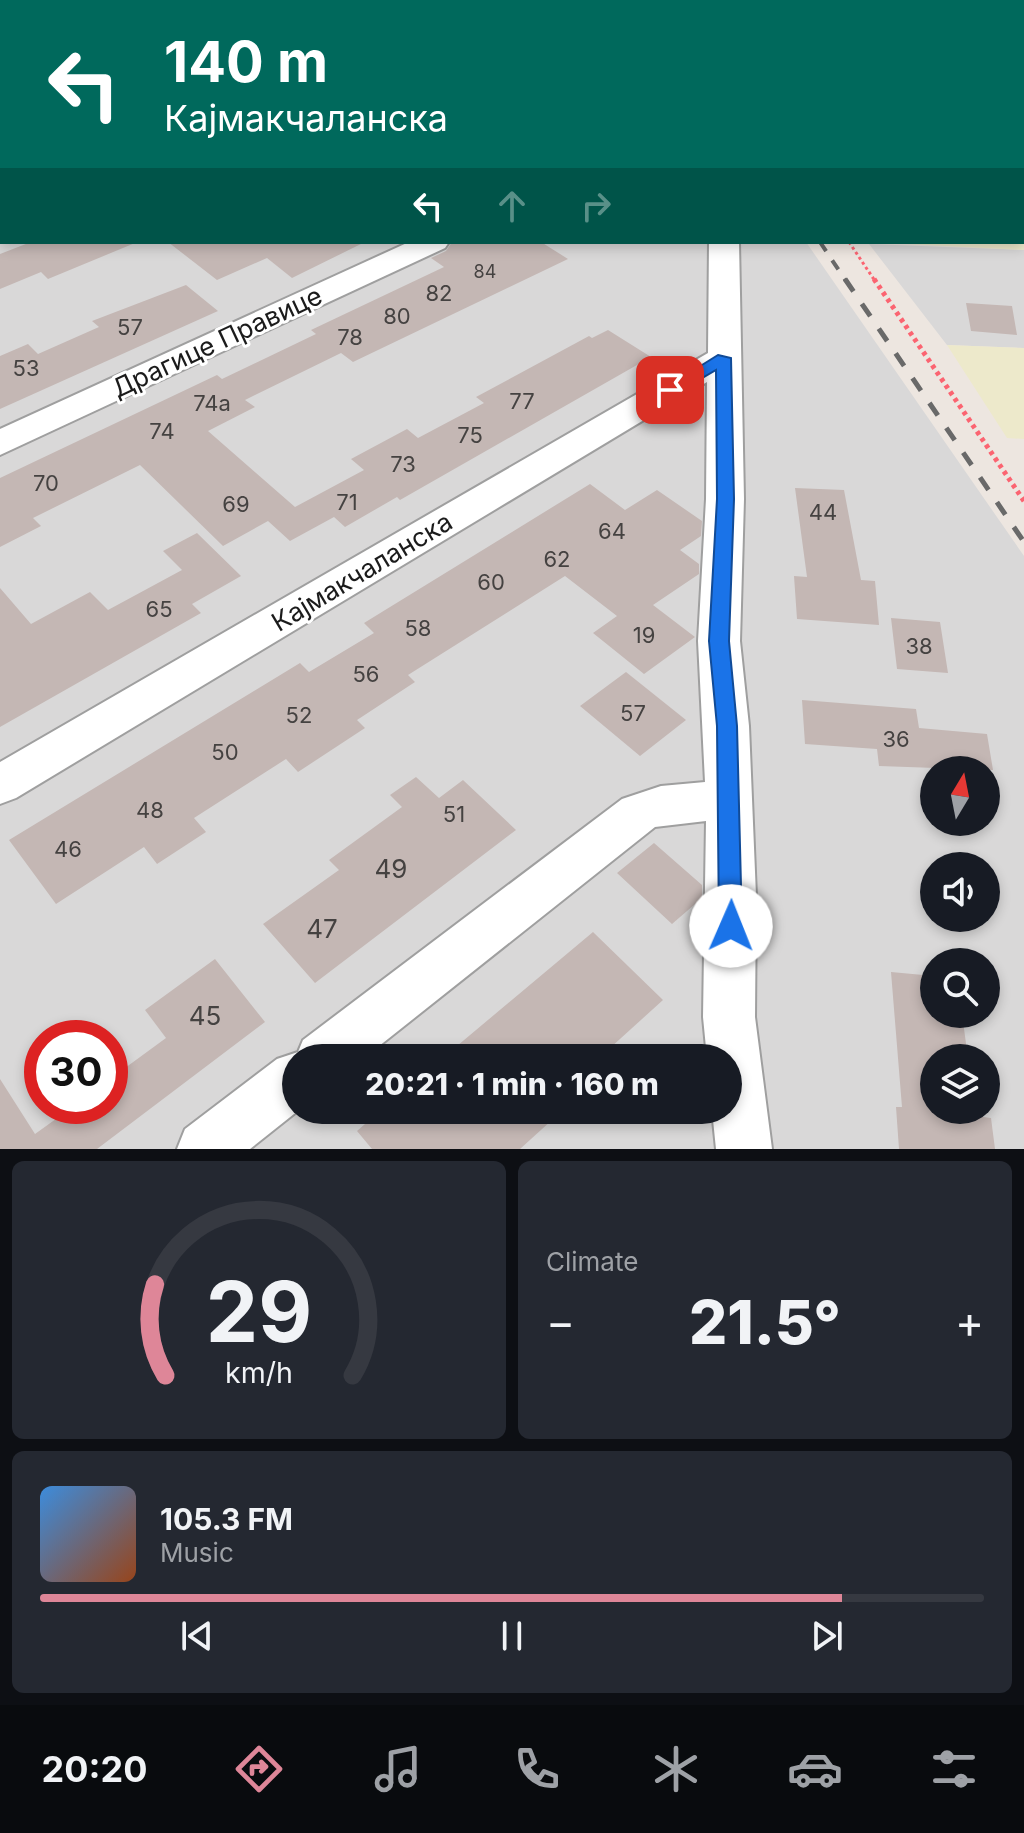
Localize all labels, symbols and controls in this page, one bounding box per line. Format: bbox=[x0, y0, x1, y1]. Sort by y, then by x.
text: 140 m bbox=[164, 28, 328, 96]
icon: left bbox=[32, 32, 136, 136]
text: Кајмакчаланска bbox=[164, 96, 448, 140]
icon: left bbox=[406, 184, 450, 228]
icon: ahead bbox=[490, 184, 534, 228]
icon: right bbox=[574, 184, 618, 228]
house number: 84 bbox=[474, 261, 496, 282]
street label: Драгице Правице bbox=[107, 279, 327, 404]
house number: 82 bbox=[425, 280, 453, 306]
house number: 80 bbox=[383, 303, 411, 329]
house number: 57 bbox=[117, 314, 143, 340]
house number: 78 bbox=[337, 324, 363, 350]
house number: 53 bbox=[13, 355, 39, 381]
pin bbox=[636, 356, 704, 424]
icon: arrive bbox=[648, 368, 692, 412]
house number: 77 bbox=[509, 388, 535, 414]
house number: 74a bbox=[193, 390, 231, 416]
house number: 74 bbox=[149, 418, 175, 444]
house number: 75 bbox=[457, 422, 483, 448]
house number: 73 bbox=[390, 451, 416, 477]
house number: 70 bbox=[33, 470, 59, 496]
house number: 71 bbox=[336, 489, 358, 515]
house number: 69 bbox=[222, 491, 250, 517]
house number: 44 bbox=[809, 499, 837, 525]
street label: Кајмакчаланска bbox=[266, 505, 458, 638]
house number: 64 bbox=[598, 518, 626, 544]
house number: 62 bbox=[543, 546, 571, 572]
house number: 60 bbox=[477, 569, 505, 595]
house number: 65 bbox=[145, 596, 173, 622]
house number: 58 bbox=[405, 615, 431, 641]
house number: 19 bbox=[633, 622, 655, 648]
house number: 38 bbox=[905, 633, 933, 659]
house number: 56 bbox=[352, 661, 380, 687]
house number: 57 bbox=[620, 700, 646, 726]
house number: 52 bbox=[286, 702, 312, 728]
house number: 36 bbox=[882, 726, 910, 752]
house number: 50 bbox=[211, 739, 239, 765]
north arrow bbox=[920, 756, 1000, 836]
map controls bbox=[920, 756, 1000, 1124]
house number: 48 bbox=[136, 797, 164, 823]
house number: 51 bbox=[443, 801, 465, 827]
house number: 46 bbox=[54, 836, 82, 862]
button: sound bbox=[920, 852, 1000, 932]
house number: 49 bbox=[375, 853, 407, 884]
position arrow bbox=[689, 884, 773, 968]
house number: 47 bbox=[306, 913, 338, 944]
button: search bbox=[920, 948, 1000, 1028]
house number: 45 bbox=[189, 1000, 221, 1031]
speed limit sign: 30 bbox=[24, 1020, 128, 1124]
button: layers bbox=[920, 1044, 1000, 1124]
text: 20:21 · 1 min · 160 m bbox=[365, 1066, 659, 1102]
text: Climate bbox=[546, 1246, 638, 1277]
text: 29 bbox=[206, 1261, 312, 1362]
text: 21.5° bbox=[689, 1286, 841, 1358]
text: − bbox=[546, 1295, 575, 1349]
text: + bbox=[955, 1295, 984, 1349]
text: km/h bbox=[225, 1355, 293, 1390]
text: 105.3 FM bbox=[160, 1501, 293, 1537]
text: Music bbox=[160, 1537, 234, 1568]
icon: previous bbox=[175, 1614, 219, 1658]
icon: pause bbox=[490, 1614, 534, 1658]
icon: next bbox=[805, 1614, 849, 1658]
icon: directions bbox=[231, 1741, 287, 1797]
icon: music bbox=[370, 1741, 426, 1797]
icon: phone bbox=[509, 1741, 565, 1797]
icon: climate bbox=[648, 1741, 704, 1797]
icon: car bbox=[787, 1741, 843, 1797]
icon: filters bbox=[926, 1741, 982, 1797]
text: 20:20 bbox=[42, 1747, 148, 1791]

